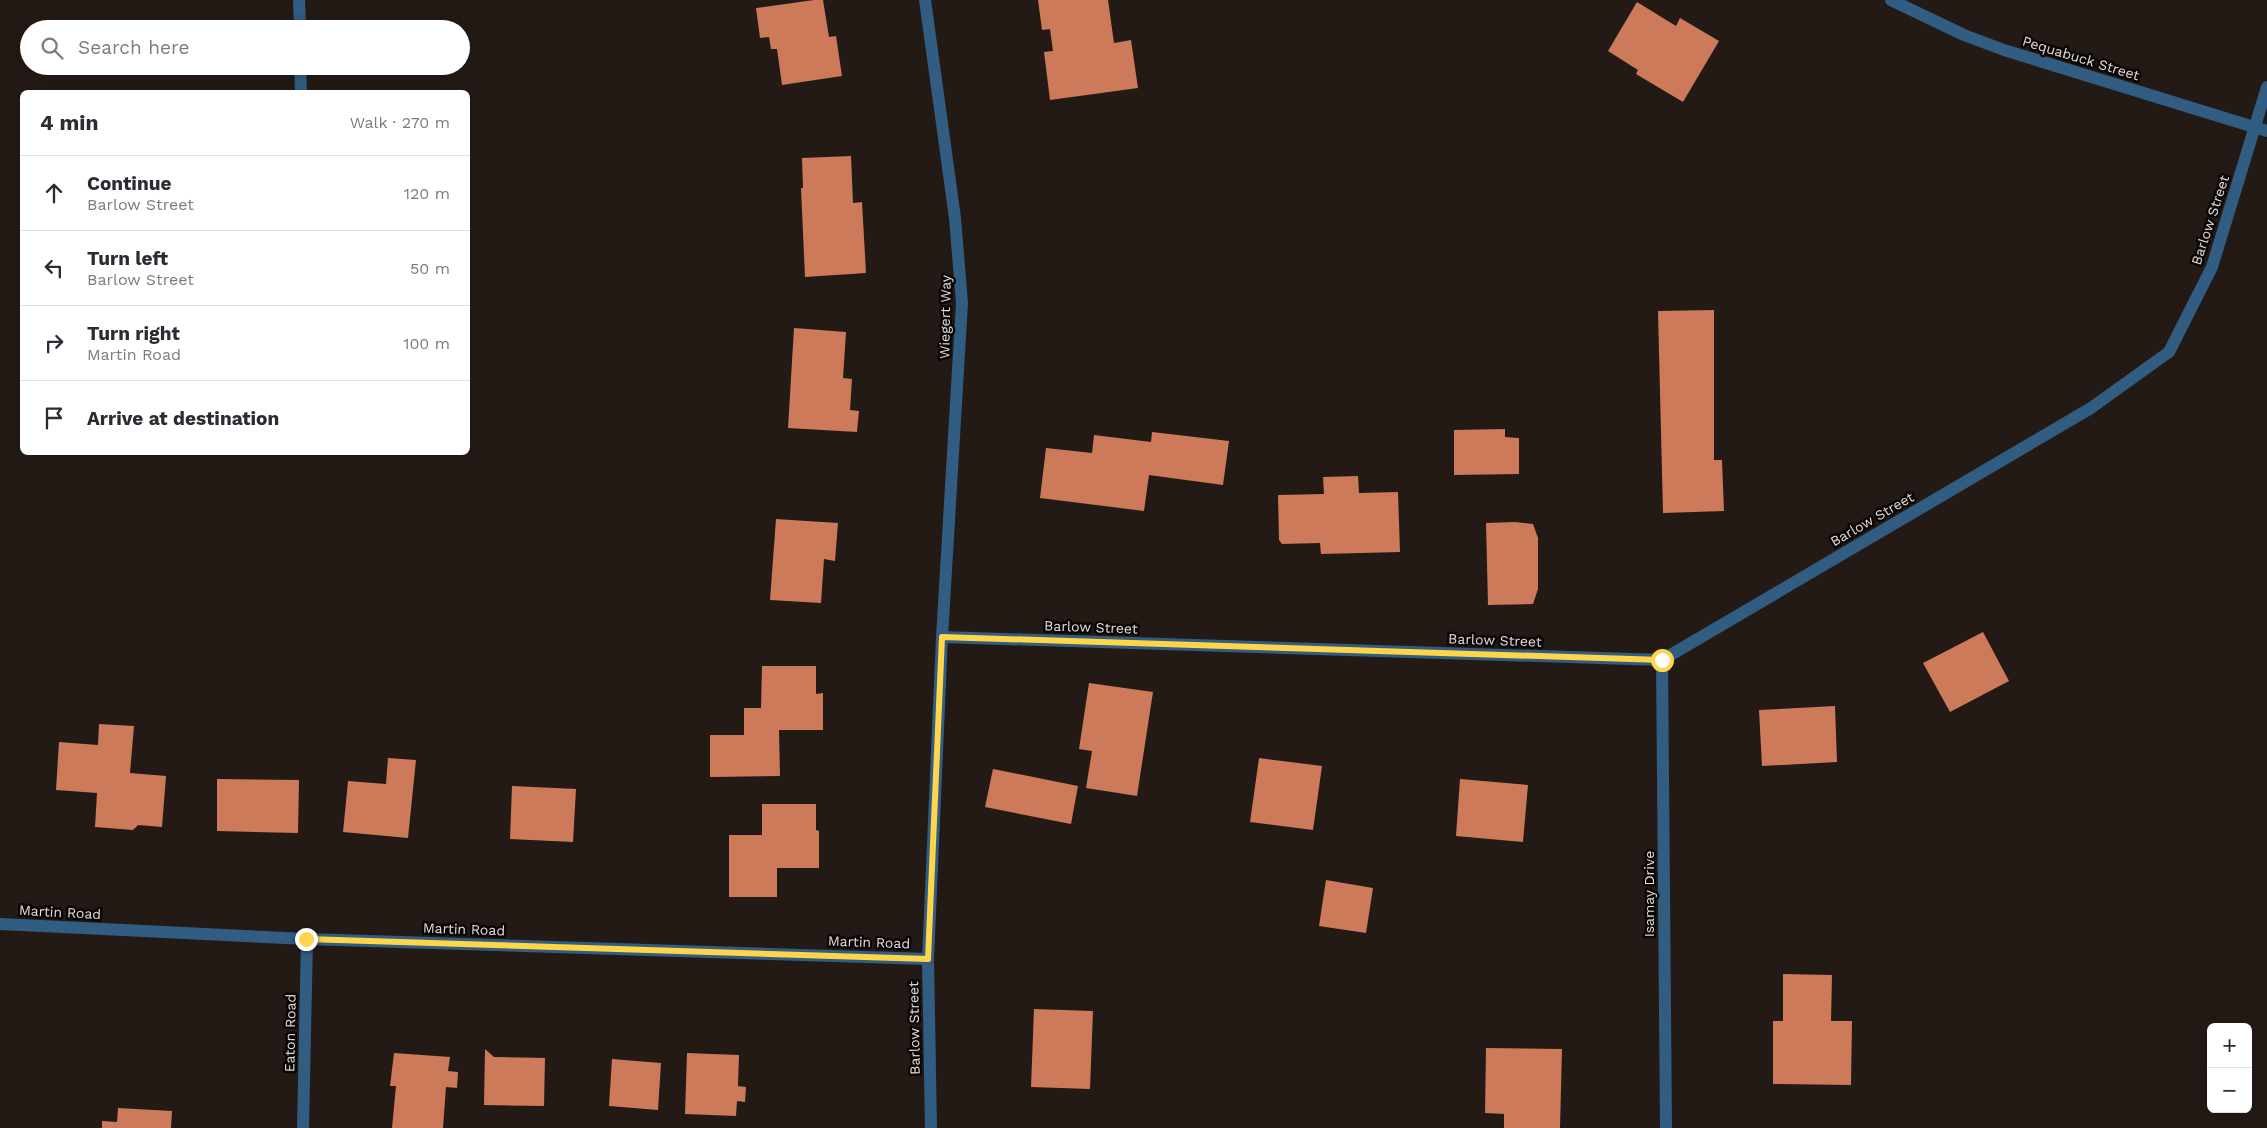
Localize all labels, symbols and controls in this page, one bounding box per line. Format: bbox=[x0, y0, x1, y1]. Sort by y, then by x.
search box bbox=[20, 20, 470, 75]
street label: Pequabuck Street bbox=[2020, 33, 2142, 83]
icon: search bbox=[38, 34, 66, 62]
text: Search here bbox=[78, 36, 189, 59]
text: 4 min bbox=[40, 110, 98, 135]
text: Walk · 270 m bbox=[350, 113, 450, 132]
text: Continue bbox=[87, 172, 171, 195]
street label: Barlow Street bbox=[2188, 173, 2232, 267]
icon: ahead bbox=[40, 179, 68, 207]
text: 120 m bbox=[404, 184, 450, 203]
text: Barlow Street bbox=[87, 195, 194, 214]
text: Turn left bbox=[87, 247, 168, 270]
icon: left bbox=[40, 254, 68, 282]
text: 50 m bbox=[410, 259, 450, 278]
text: Barlow Street bbox=[87, 270, 194, 289]
street label: Wiegert Way bbox=[936, 274, 954, 359]
text: Turn right bbox=[87, 322, 180, 345]
icon: right bbox=[40, 329, 68, 357]
text: 100 m bbox=[403, 334, 450, 353]
text: Martin Road bbox=[87, 345, 181, 364]
icon: arrive bbox=[40, 404, 68, 432]
text: Arrive at destination bbox=[87, 407, 279, 430]
street label: Barlow Street bbox=[1827, 489, 1917, 549]
street label: Barlow Street bbox=[1044, 617, 1138, 637]
street label: Barlow Street bbox=[1448, 630, 1542, 650]
route start bbox=[1651, 649, 1674, 672]
street label: Isamay Drive bbox=[1641, 851, 1657, 937]
street label: Martin Road bbox=[18, 902, 102, 922]
street label: Martin Road bbox=[423, 920, 505, 938]
route end bbox=[295, 928, 318, 951]
street label: Martin Road bbox=[828, 933, 910, 951]
street label: Barlow Street bbox=[905, 981, 923, 1075]
street label: Eaton Road bbox=[281, 994, 299, 1072]
map controls bbox=[2207, 1023, 2252, 1113]
button: + bbox=[2207, 1023, 2252, 1068]
button: − bbox=[2207, 1068, 2252, 1113]

